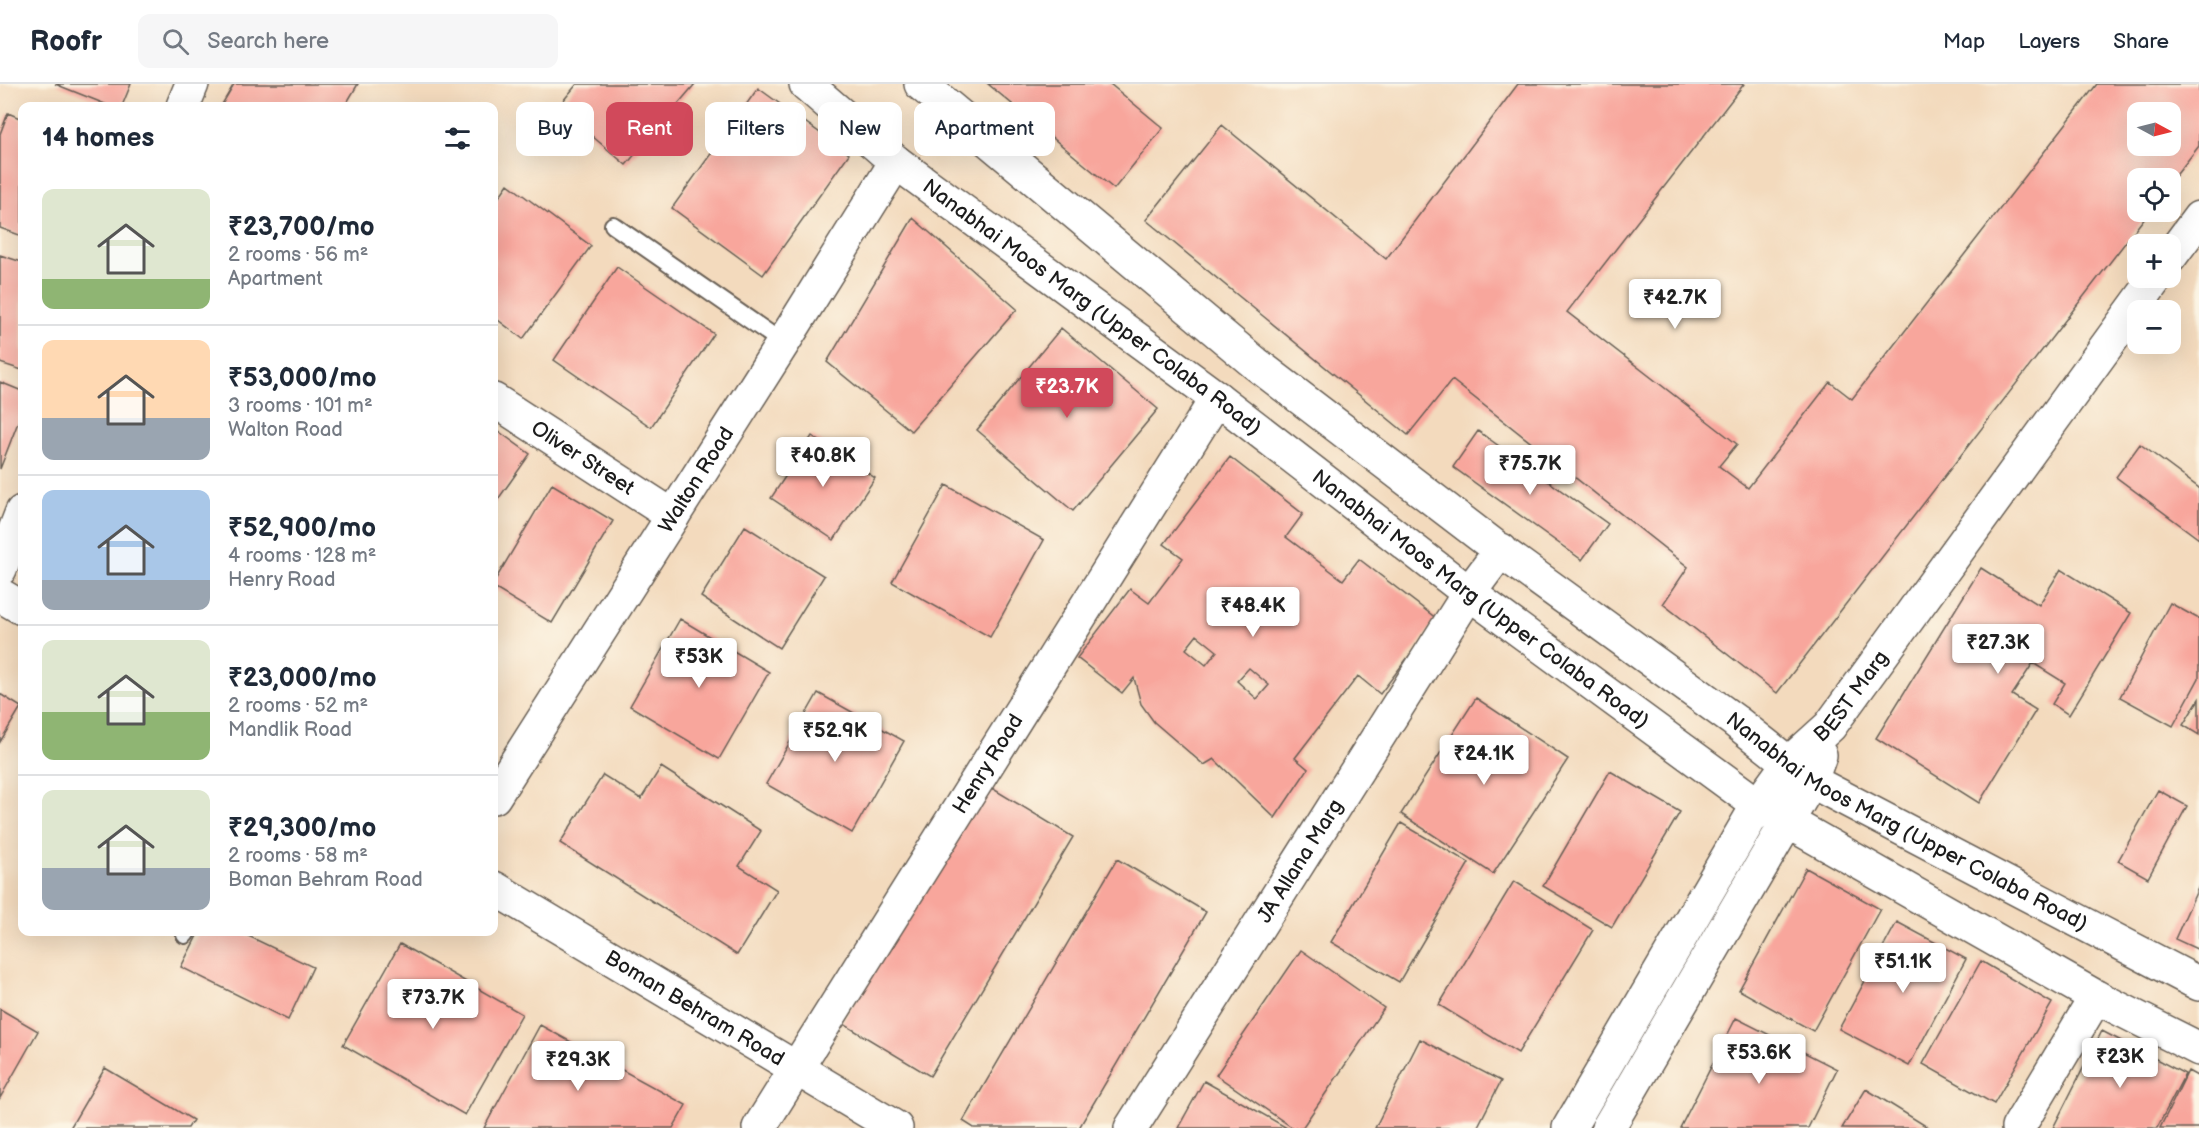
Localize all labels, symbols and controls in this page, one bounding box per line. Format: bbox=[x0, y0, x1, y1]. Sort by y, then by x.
search box bbox=[138, 14, 558, 68]
text: Roofr bbox=[30, 25, 102, 58]
icon: search bbox=[159, 25, 192, 58]
text: Search here bbox=[207, 28, 329, 55]
text: Map bbox=[1943, 29, 1985, 54]
text: Layers bbox=[2018, 29, 2080, 54]
text: Share bbox=[2113, 29, 2169, 54]
chip: Buy bbox=[516, 102, 594, 156]
chip: Rent bbox=[606, 102, 693, 156]
chip: Filters bbox=[705, 102, 806, 156]
chip: New bbox=[818, 102, 902, 156]
chip: Apartment bbox=[914, 102, 1055, 156]
north arrow bbox=[2127, 102, 2181, 156]
map controls bbox=[2127, 102, 2181, 354]
icon: filters bbox=[441, 122, 474, 155]
text: 14 homes bbox=[42, 123, 154, 154]
button: locate bbox=[2127, 168, 2181, 222]
street label: Nanabhai Moos Marg (Upper Colaba Road) bbox=[918, 174, 1266, 441]
text: ₹23,700/mo bbox=[228, 212, 375, 243]
icon: home bbox=[90, 213, 162, 285]
button: + bbox=[2127, 234, 2181, 288]
text: 2 rooms · 56 m² bbox=[228, 243, 368, 267]
text: Apartment bbox=[228, 267, 323, 291]
pin: ₹42.7K bbox=[1626, 279, 1724, 330]
text: ₹42.7K bbox=[1643, 286, 1707, 310]
button: − bbox=[2127, 300, 2181, 354]
text: ₹53,000/mo bbox=[228, 363, 377, 394]
icon: home bbox=[90, 364, 162, 436]
pin: ₹23.7K bbox=[1018, 368, 1116, 419]
text: ₹23.7K bbox=[1035, 375, 1099, 399]
text: 3 rooms · 101 m² bbox=[228, 394, 373, 418]
street label: Oliver Street bbox=[526, 416, 639, 501]
text: Walton Road bbox=[228, 418, 343, 442]
street label: Walton Road bbox=[653, 422, 739, 538]
pin: ₹40.8K bbox=[774, 437, 872, 488]
text: ₹40.8K bbox=[790, 444, 856, 468]
pin: ₹75.7K bbox=[1481, 445, 1579, 496]
text: ₹75.7K bbox=[1498, 452, 1562, 476]
street label: Nanabhai Moos Marg (Upper Colaba Road) bbox=[1307, 464, 1654, 734]
text: ₹52,900/mo bbox=[228, 513, 376, 544]
icon: home bbox=[90, 514, 162, 586]
text: 4 rooms · 128 m² bbox=[228, 544, 376, 568]
text: Henry Road bbox=[228, 568, 335, 592]
pin: ₹48.4K bbox=[1204, 587, 1302, 638]
text: ₹48.4K bbox=[1220, 594, 1286, 618]
pin: ₹27.3K bbox=[1949, 624, 2047, 675]
text: ₹27.3K bbox=[1966, 631, 2030, 655]
pin: ₹53K bbox=[663, 638, 735, 689]
text: ₹53K bbox=[675, 645, 723, 669]
street label: BEST Marg bbox=[1809, 646, 1894, 748]
text: ₹23,000/mo bbox=[228, 663, 377, 694]
icon: home bbox=[90, 664, 162, 736]
text: 2 rooms · 52 m² bbox=[228, 694, 368, 718]
street label: Nanabhai Moos Marg (Upper Colaba Road) bbox=[1721, 707, 2092, 936]
street label: Henry Road bbox=[947, 710, 1029, 818]
pin: ₹52.9K bbox=[786, 712, 884, 763]
text: Mandlik Road bbox=[228, 718, 352, 742]
text: ₹52.9K bbox=[803, 719, 867, 743]
pin: ₹24.1K bbox=[1435, 735, 1533, 786]
text: ₹24.1K bbox=[1454, 742, 1514, 766]
street label: JA Allana Marg bbox=[1252, 795, 1348, 928]
text: ₹29,300/mo bbox=[228, 813, 376, 844]
icon: home bbox=[90, 814, 162, 886]
text: 2 rooms · 58 m² bbox=[228, 844, 368, 868]
text: Boman Behram Road bbox=[228, 868, 423, 892]
pin: ₹51.1K bbox=[1854, 943, 1952, 994]
street label: Boman Behram Road bbox=[600, 945, 789, 1072]
text: ₹51.1K bbox=[1874, 950, 1932, 974]
pin: ₹73.7K bbox=[384, 979, 482, 1030]
text: ₹73.7K bbox=[401, 986, 465, 1010]
pin: ₹53.6K bbox=[1710, 1034, 1808, 1085]
pin: ₹23K bbox=[2084, 1038, 2156, 1089]
pin: ₹29.3K bbox=[529, 1041, 627, 1092]
text: ₹53.6K bbox=[1727, 1041, 1791, 1065]
text: ₹23K bbox=[2096, 1045, 2144, 1069]
text: ₹29.3K bbox=[546, 1048, 610, 1072]

